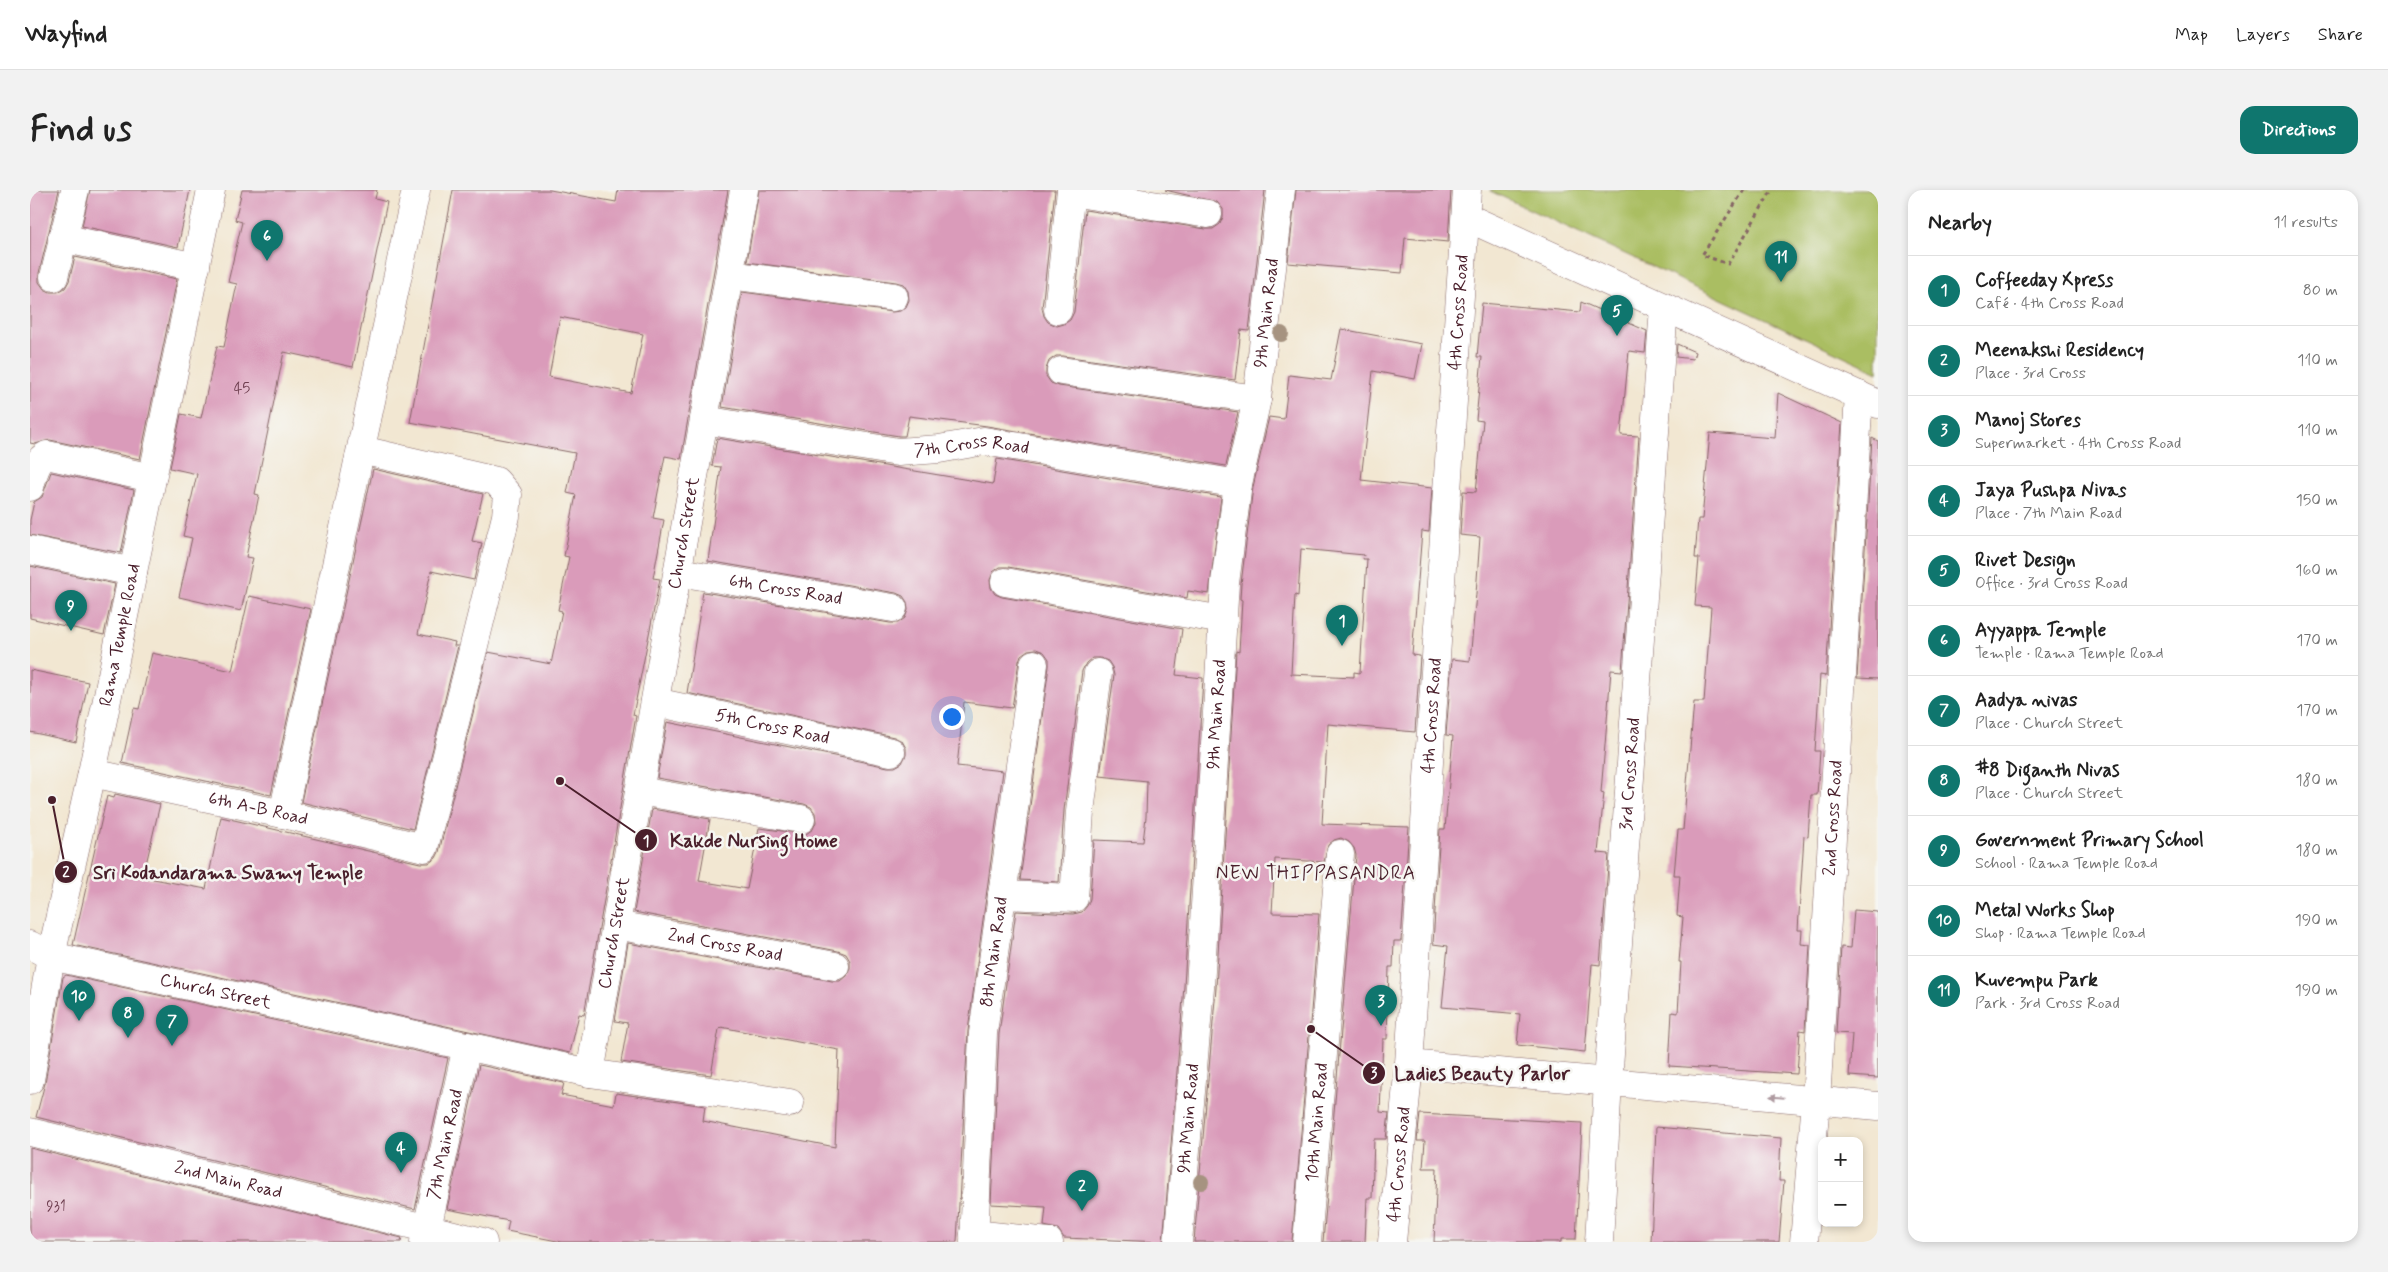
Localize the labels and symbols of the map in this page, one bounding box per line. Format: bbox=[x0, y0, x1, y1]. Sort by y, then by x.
pin: 6 bbox=[251, 220, 283, 261]
pin: 11 bbox=[1765, 241, 1797, 282]
street label: 4th Cross Road bbox=[1443, 254, 1475, 371]
street label: 9th Main Road bbox=[1249, 257, 1285, 369]
pin: 5 bbox=[1601, 295, 1633, 336]
house number: 45 bbox=[234, 379, 250, 399]
street label: 7th Cross Road bbox=[913, 429, 1031, 463]
street label: Church Street bbox=[663, 475, 706, 591]
street label: Rama Temple Road bbox=[94, 562, 146, 709]
street label: 6th Cross Road bbox=[727, 569, 844, 611]
pin: 9 bbox=[55, 590, 87, 631]
pin: 1 bbox=[1326, 605, 1358, 646]
street label: 4th Cross Road bbox=[1416, 657, 1448, 774]
street label: 9th Main Road bbox=[1201, 659, 1232, 770]
street label: 5th Cross Road bbox=[713, 703, 832, 751]
your location bbox=[939, 704, 965, 730]
street label: 3rd Cross Road bbox=[1614, 717, 1646, 831]
street label: 2nd Cross Road bbox=[1818, 760, 1849, 877]
street label: 6th A-B Road bbox=[206, 786, 310, 832]
callout: Kakde Nursing Home bbox=[634, 823, 849, 857]
text: Kakde Nursing Home bbox=[670, 829, 838, 857]
text: 1 bbox=[643, 832, 649, 852]
callout: Sri Kodandarama Swamy Temple bbox=[54, 855, 378, 889]
text: Sri Kodandarama Swamy Temple bbox=[93, 861, 363, 886]
district label: NEW THIPPASANDRA bbox=[1216, 861, 1416, 886]
text: 2 bbox=[62, 863, 70, 883]
street label: Church Street bbox=[593, 875, 636, 991]
street label: 8th Main Road bbox=[975, 895, 1014, 1009]
street label: 2nd Cross Road bbox=[666, 923, 784, 968]
street label: Church Street bbox=[157, 968, 274, 1016]
pin: 10 bbox=[63, 980, 95, 1021]
pin: 3 bbox=[1365, 985, 1397, 1026]
pin: 8 bbox=[112, 997, 144, 1038]
pin: 7 bbox=[156, 1005, 188, 1046]
callout: Ladies Beauty Parlor bbox=[1361, 1056, 1578, 1090]
street label: 10th Main Road bbox=[1300, 1062, 1334, 1183]
text: Ladies Beauty Parlor bbox=[1394, 1062, 1571, 1087]
street label: 9th Main Road bbox=[1172, 1063, 1205, 1174]
text: 3 bbox=[1371, 1064, 1378, 1084]
street label: 7th Main Road bbox=[422, 1087, 469, 1202]
one-way arrow bbox=[1769, 1093, 1785, 1101]
street label: 4th Cross Road bbox=[1382, 1106, 1417, 1223]
pin: 4 bbox=[385, 1132, 417, 1173]
street label: 2nd Main Road bbox=[172, 1155, 285, 1205]
pin: 2 bbox=[1066, 1170, 1098, 1211]
house number: 931 bbox=[46, 1197, 66, 1217]

